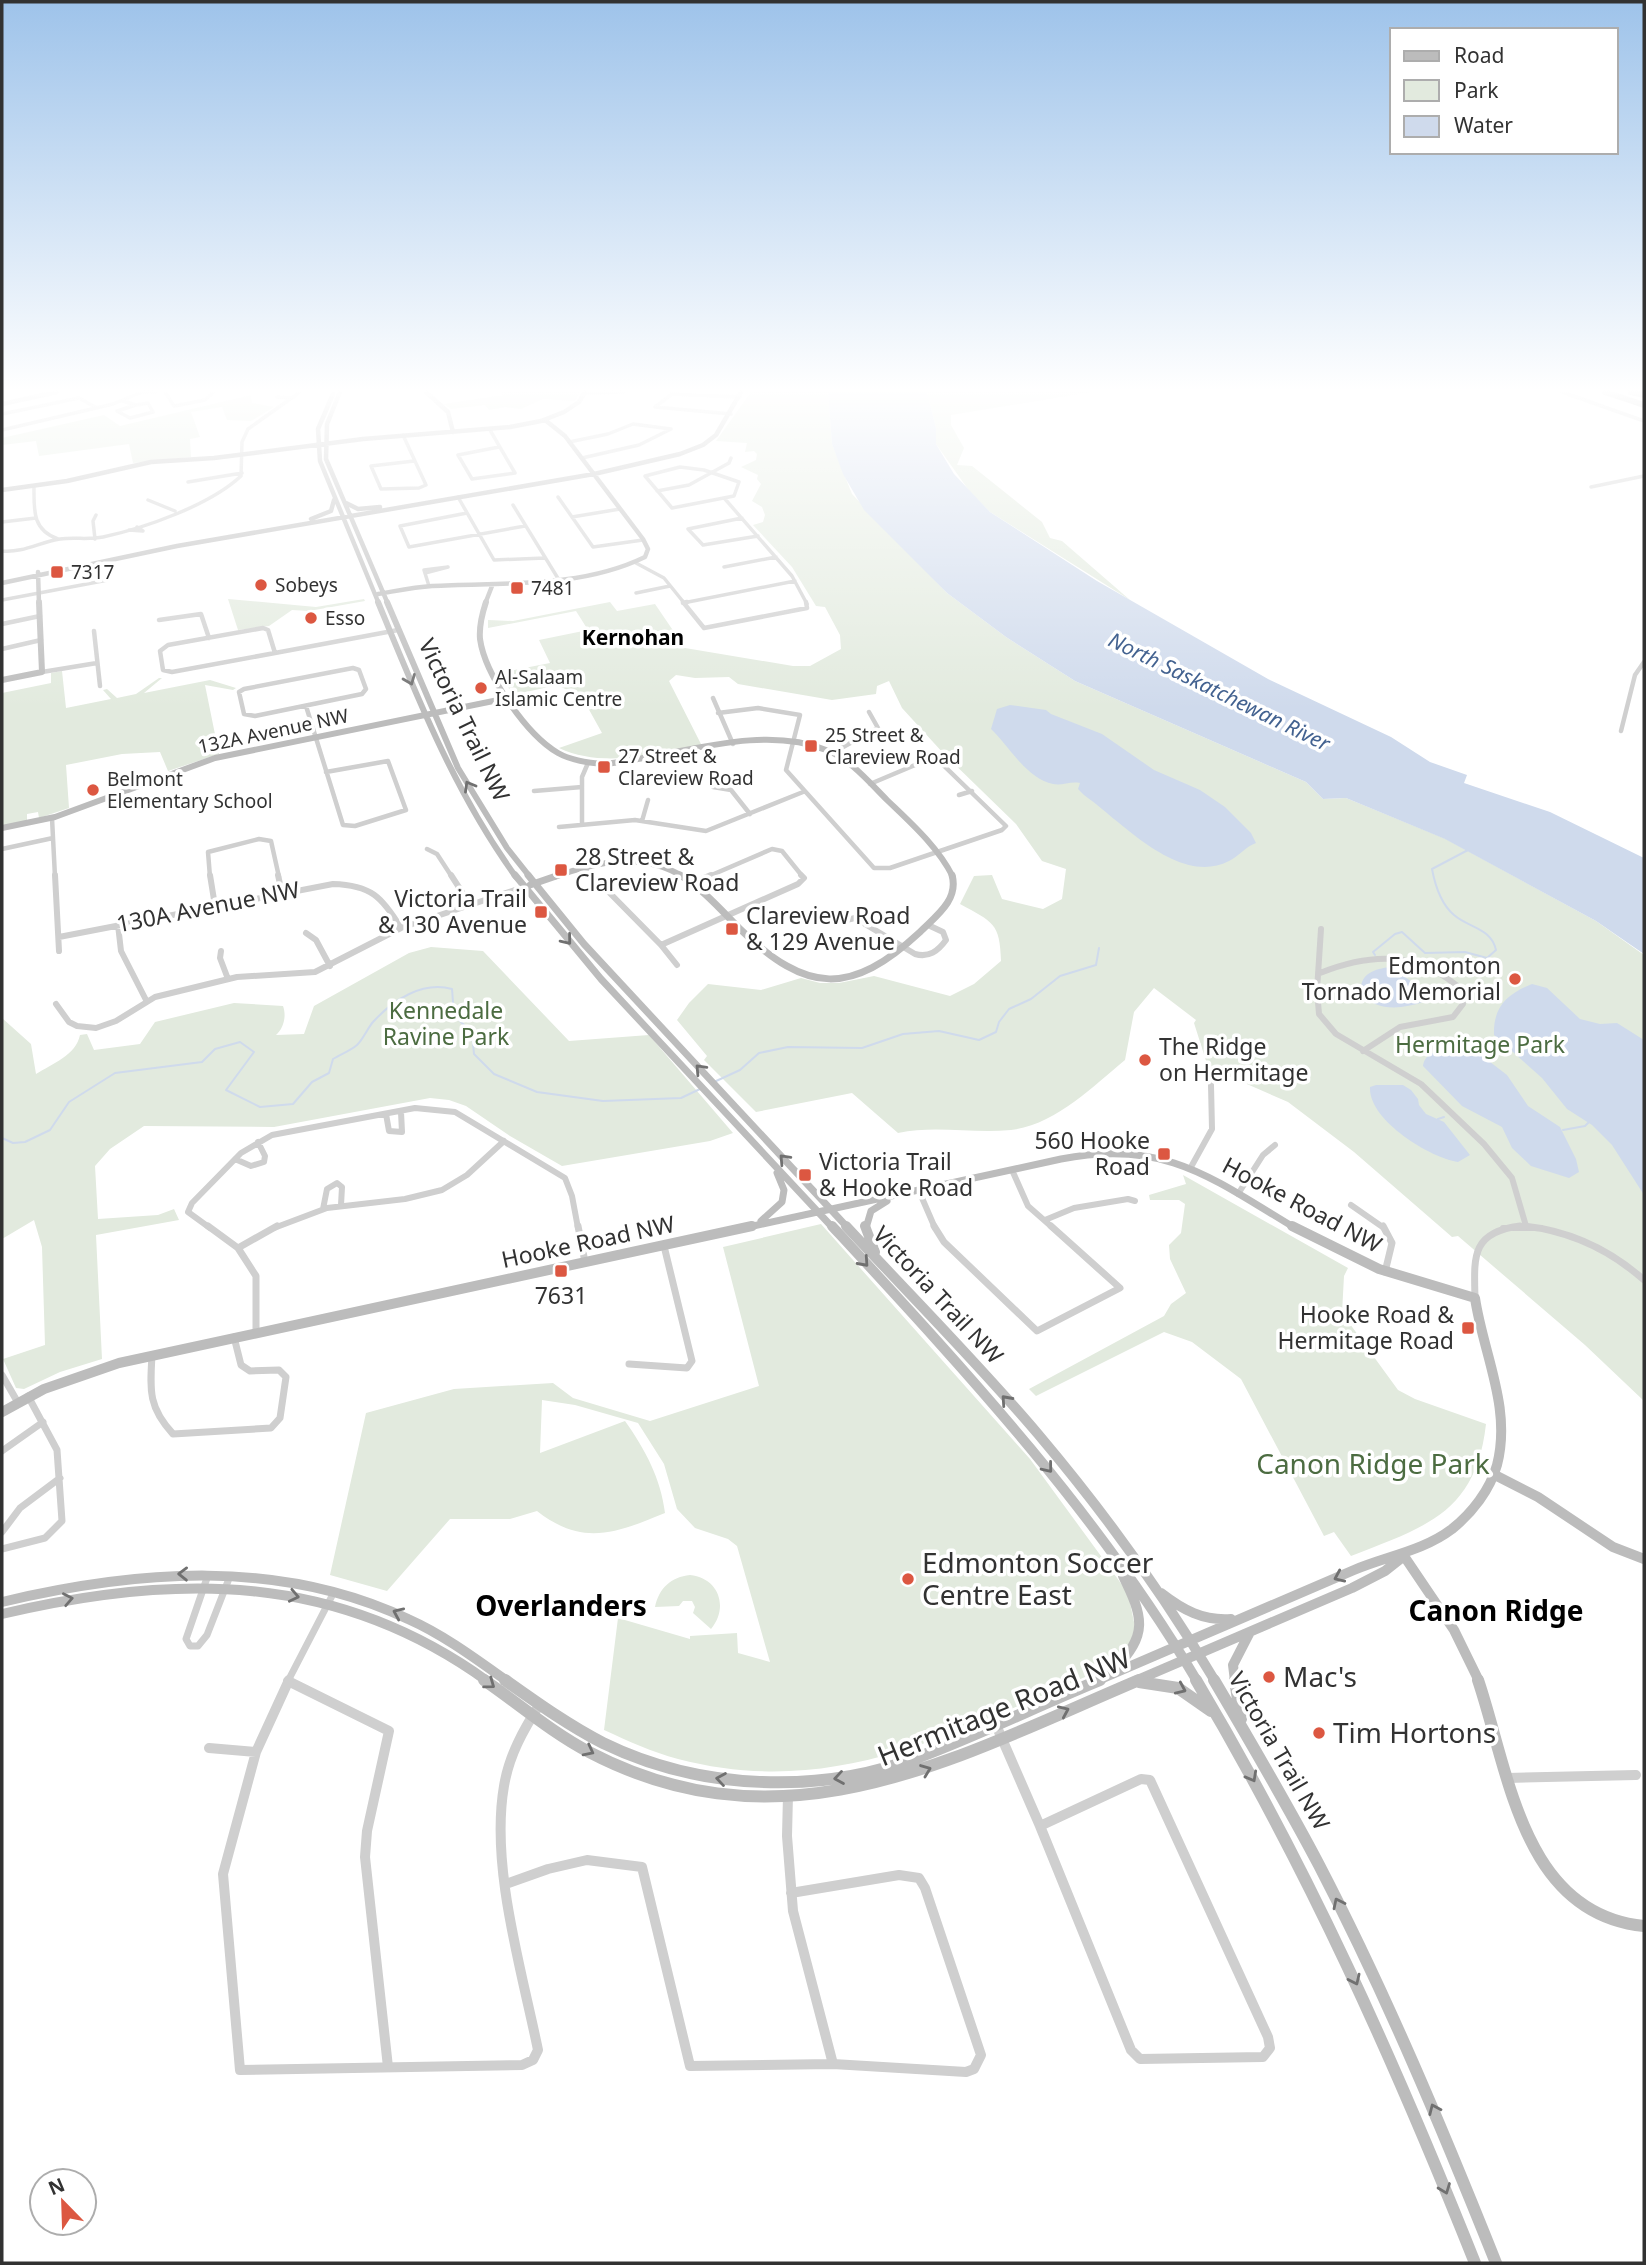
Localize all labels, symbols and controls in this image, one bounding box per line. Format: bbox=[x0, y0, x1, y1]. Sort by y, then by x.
legend bbox=[1390, 28, 1618, 154]
text: Road bbox=[1454, 41, 1504, 69]
text: Park bbox=[1454, 76, 1499, 104]
text: Water bbox=[1454, 111, 1513, 139]
place label: 7317 bbox=[71, 559, 114, 585]
marker: 7317 bbox=[49, 564, 65, 580]
place label: Sobeys bbox=[275, 572, 338, 598]
place label: 7481 bbox=[531, 575, 574, 601]
marker: Sobeys bbox=[253, 577, 269, 593]
marker: 7481 bbox=[509, 580, 525, 596]
place label: Esso bbox=[325, 605, 365, 631]
marker: Esso bbox=[303, 610, 319, 626]
district label: Kernohan bbox=[582, 623, 684, 651]
water label: North Saskatchewan River bbox=[1104, 625, 1336, 758]
street label: Victoria Trail NW bbox=[412, 633, 518, 807]
place label: Al-Salaam Islamic Centre bbox=[495, 664, 622, 712]
one-way arrow bbox=[402, 673, 416, 685]
marker: Al-Salaam Islamic Centre bbox=[473, 680, 489, 696]
street label: 132A Avenue NW bbox=[195, 702, 351, 760]
place label: 25 Street & Clareview Road bbox=[825, 722, 961, 770]
marker: 25 Street & Clareview Road bbox=[803, 738, 819, 754]
place label: 27 Street & Clareview Road bbox=[618, 743, 754, 791]
marker: 27 Street & Clareview Road bbox=[596, 759, 612, 775]
place label: Belmont Elementary School bbox=[107, 766, 273, 814]
one-way arrow bbox=[464, 781, 477, 794]
marker: Belmont Elementary School bbox=[85, 782, 101, 798]
place label: 28 Street & Clareview Road bbox=[575, 840, 739, 898]
marker: 28 Street & Clareview Road bbox=[553, 862, 569, 878]
street label: 130A Avenue NW bbox=[114, 872, 303, 939]
place label: Victoria Trail & 130 Avenue bbox=[378, 882, 527, 940]
place label: Clareview Road & 129 Avenue bbox=[746, 899, 910, 957]
marker: Victoria Trail & 130 Avenue bbox=[533, 904, 549, 920]
marker: Clareview Road & 129 Avenue bbox=[724, 921, 740, 937]
one-way arrow bbox=[559, 932, 571, 945]
place label: Edmonton Tornado Memorial bbox=[1302, 949, 1501, 1007]
marker: Edmonton Tornado Memorial bbox=[1507, 971, 1523, 987]
park label: Kennedale Ravine Park bbox=[383, 994, 510, 1052]
park label: Hermitage Park bbox=[1395, 1028, 1566, 1060]
place label: The Ridge on Hermitage bbox=[1159, 1030, 1308, 1088]
marker: The Ridge on Hermitage bbox=[1137, 1052, 1153, 1068]
one-way arrow bbox=[696, 1065, 708, 1078]
place label: 560 Hooke Road bbox=[1034, 1124, 1150, 1182]
place label: Victoria Trail & Hooke Road bbox=[819, 1145, 973, 1203]
marker: 560 Hooke Road bbox=[1156, 1146, 1172, 1162]
street label: Hooke Road NW bbox=[1217, 1149, 1388, 1260]
one-way arrow bbox=[780, 1154, 792, 1167]
marker: Victoria Trail & Hooke Road bbox=[797, 1167, 813, 1183]
street label: Hooke Road NW bbox=[498, 1207, 678, 1275]
street label: Victoria Trail NW bbox=[866, 1218, 1011, 1371]
one-way arrow bbox=[856, 1254, 869, 1267]
marker: 7631 bbox=[553, 1263, 569, 1279]
place label: 7631 bbox=[535, 1279, 587, 1311]
place label: Hooke Road & Hermitage Road bbox=[1277, 1298, 1454, 1356]
marker: Hooke Road & Hermitage Road bbox=[1460, 1320, 1476, 1336]
one-way arrow bbox=[1002, 1395, 1015, 1408]
park label: Canon Ridge Park bbox=[1256, 1444, 1490, 1482]
one-way arrow bbox=[1040, 1460, 1052, 1473]
place label: Edmonton Soccer Centre East bbox=[922, 1543, 1154, 1613]
one-way arrow bbox=[177, 1566, 188, 1582]
one-way arrow bbox=[1334, 1569, 1346, 1583]
marker: Edmonton Soccer Centre East bbox=[900, 1571, 916, 1587]
district label: Overlanders bbox=[475, 1586, 647, 1624]
one-way arrow bbox=[288, 1588, 300, 1603]
district label: Canon Ridge bbox=[1409, 1591, 1583, 1629]
one-way arrow bbox=[62, 1592, 74, 1607]
one-way arrow bbox=[392, 1607, 405, 1621]
street label: Hermitage Road NW bbox=[872, 1638, 1136, 1774]
place label: Mac's bbox=[1283, 1657, 1357, 1695]
street label: Victoria Trail NW bbox=[1222, 1666, 1338, 1836]
marker: Mac's bbox=[1261, 1669, 1277, 1685]
one-way arrow bbox=[482, 1676, 495, 1688]
one-way arrow bbox=[1173, 1681, 1186, 1695]
one-way arrow bbox=[1057, 1705, 1070, 1719]
place label: Tim Hortons bbox=[1333, 1713, 1496, 1751]
marker: Tim Hortons bbox=[1311, 1725, 1327, 1741]
one-way arrow bbox=[582, 1743, 594, 1756]
one-way arrow bbox=[920, 1764, 932, 1778]
one-way arrow bbox=[833, 1770, 845, 1785]
one-way arrow bbox=[1244, 1770, 1257, 1782]
one-way arrow bbox=[715, 1772, 726, 1787]
one-way arrow bbox=[1332, 1898, 1346, 1910]
one-way arrow bbox=[1347, 1973, 1361, 1985]
one-way arrow bbox=[1428, 2104, 1442, 2116]
north arrow bbox=[28, 2167, 98, 2237]
text: N bbox=[44, 2171, 69, 2201]
one-way arrow bbox=[1437, 2182, 1451, 2194]

